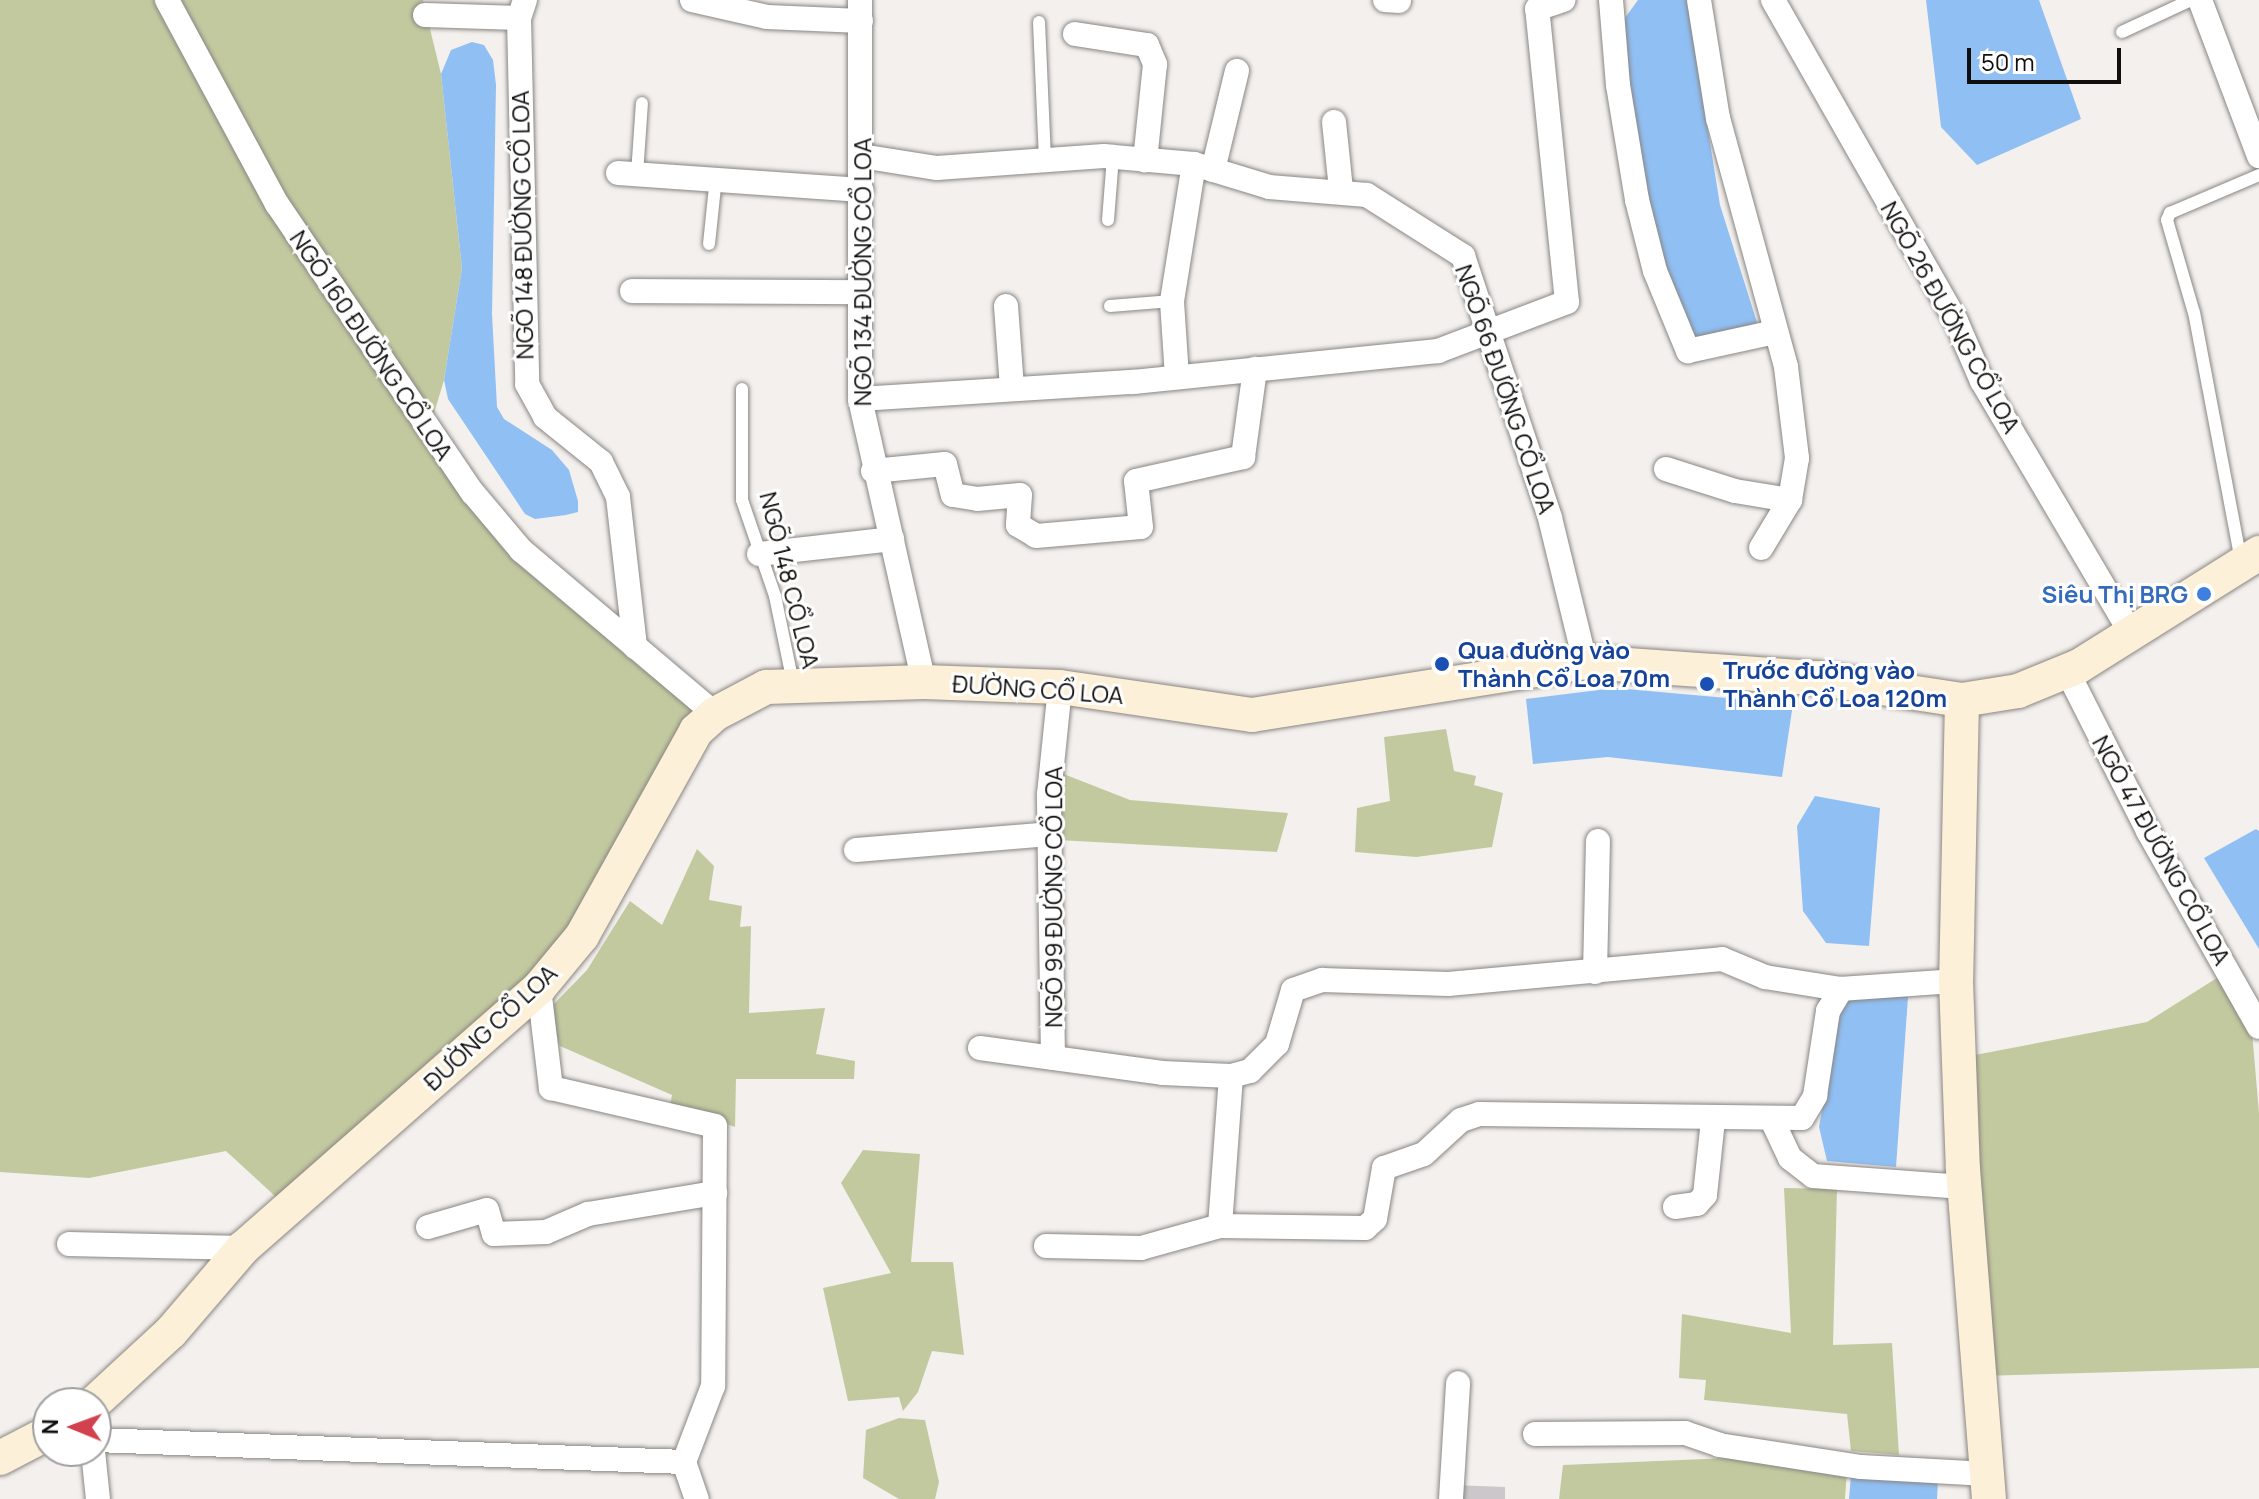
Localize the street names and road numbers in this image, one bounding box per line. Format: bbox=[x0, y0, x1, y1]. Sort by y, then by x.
street label: NGÕ 148 ĐƯỜNG CỔ LOA bbox=[505, 90, 539, 360]
street label: NGÕ 134 ĐƯỜNG CỔ LOA bbox=[848, 138, 876, 406]
street label: NGÕ 26 ĐƯỜNG CỔ LOA bbox=[1875, 196, 2027, 438]
street label: NGÕ 160 ĐƯỜNG CỔ LOA bbox=[284, 225, 460, 465]
street label: NGÕ 66 ĐƯỜNG CỔ LOA bbox=[1450, 261, 1562, 517]
street label: NGÕ 148 CỔ LOA bbox=[754, 489, 826, 671]
street label: ĐƯỜNG CỔ LOA bbox=[951, 669, 1125, 709]
street label: NGÕ 47 ĐƯỜNG CỔ LOA bbox=[2087, 730, 2237, 970]
street label: NGÕ 99 ĐƯỜNG CỔ LOA bbox=[1039, 766, 1067, 1028]
street label: ĐƯỜNG CỔ LOA bbox=[417, 958, 563, 1096]

